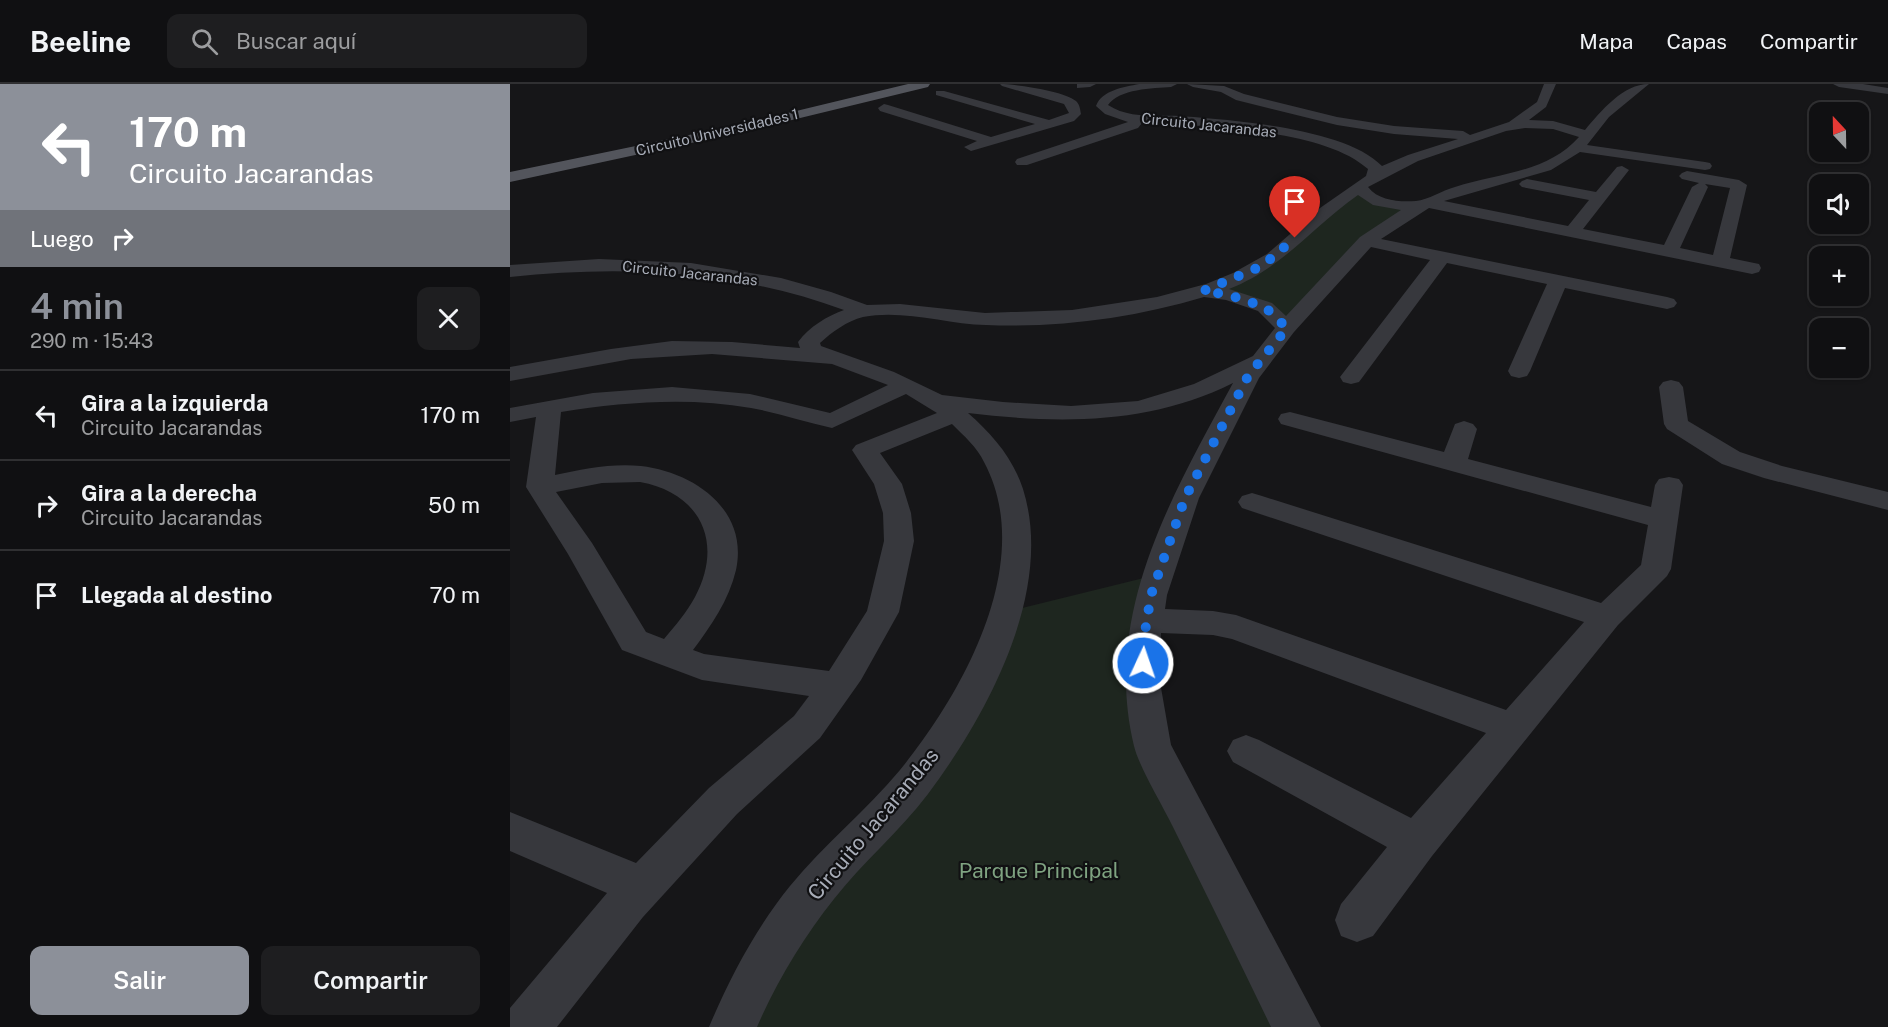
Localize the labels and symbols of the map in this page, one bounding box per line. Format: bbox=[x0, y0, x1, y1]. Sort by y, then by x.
north arrow bbox=[1809, 102, 1869, 162]
street label: Circuito Universidades 1 bbox=[634, 105, 800, 159]
street label: Circuito Jacarandas bbox=[1140, 109, 1278, 141]
pin bbox=[1269, 176, 1320, 238]
street label: Circuito Jacarandas bbox=[621, 257, 759, 289]
position arrow bbox=[1111, 631, 1175, 695]
street label: Circuito Jacarandas bbox=[802, 743, 944, 905]
park label: Parque Principal bbox=[959, 858, 1119, 883]

